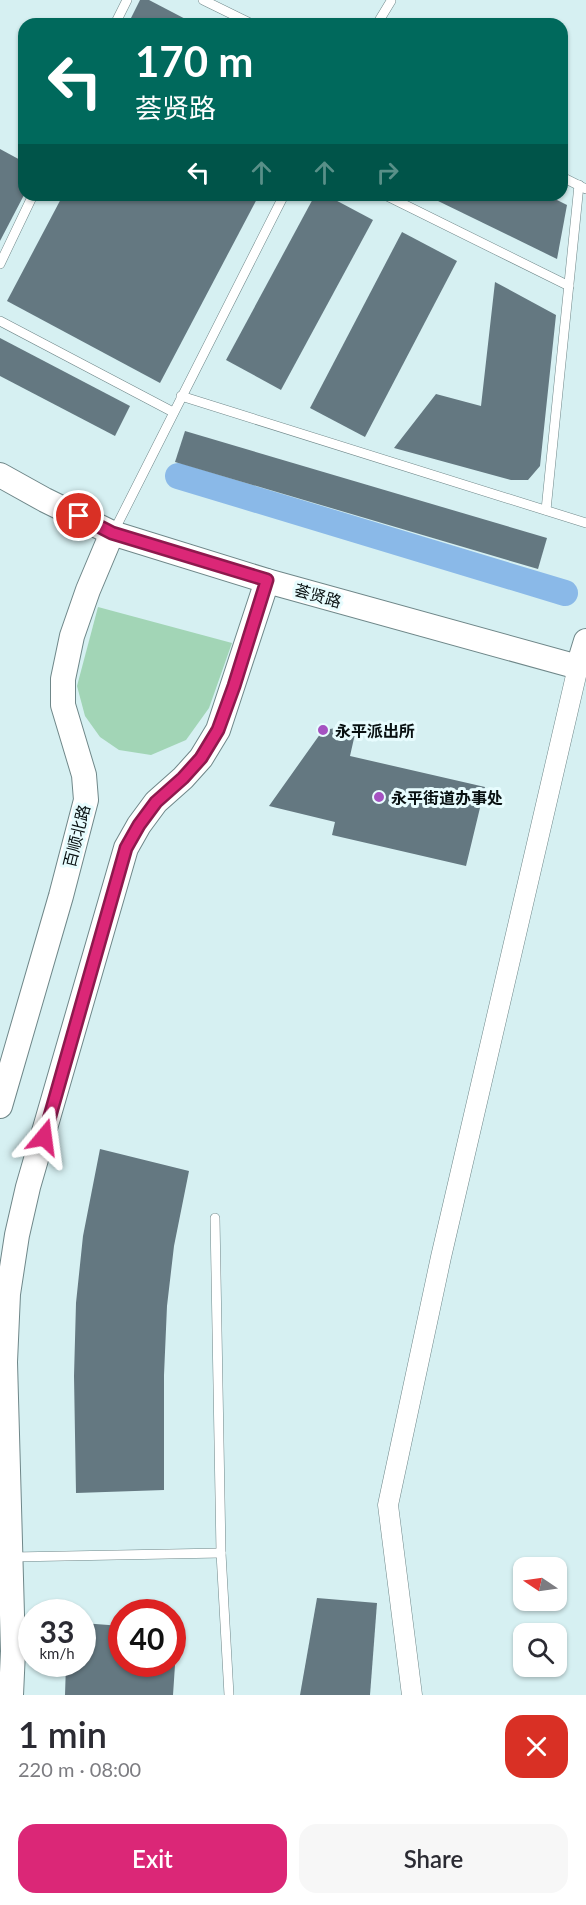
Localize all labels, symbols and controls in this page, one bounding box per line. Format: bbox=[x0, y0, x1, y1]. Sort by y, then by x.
text: 170 m bbox=[135, 36, 253, 86]
icon: left bbox=[36, 42, 114, 120]
text: 荟贤路 bbox=[135, 91, 216, 124]
icon: left bbox=[182, 156, 215, 189]
icon: ahead bbox=[245, 156, 278, 189]
icon: ahead bbox=[308, 156, 341, 189]
icon: right bbox=[371, 156, 404, 189]
pin bbox=[53, 490, 104, 541]
icon: arrive bbox=[62, 499, 95, 532]
street label: 荟贤路 bbox=[292, 579, 344, 611]
place label: 永平派出所 bbox=[335, 721, 415, 740]
marker: 永平派出所 bbox=[316, 723, 330, 737]
place label: 永平街道办事处 bbox=[391, 788, 503, 807]
marker: 永平街道办事处 bbox=[372, 790, 386, 804]
street label: 百顺北路 bbox=[59, 803, 93, 869]
position arrow bbox=[12, 1105, 76, 1169]
north arrow bbox=[513, 1557, 567, 1611]
map controls bbox=[513, 1557, 567, 1677]
speed limit sign: 40 bbox=[108, 1599, 186, 1677]
text: 33 bbox=[40, 1613, 74, 1649]
button: search bbox=[513, 1623, 567, 1677]
text: km/h bbox=[39, 1644, 75, 1662]
text: 1 min bbox=[18, 1712, 107, 1756]
button: close bbox=[505, 1715, 568, 1778]
text: 220 m · 08:00 bbox=[18, 1757, 141, 1781]
button: Exit bbox=[18, 1824, 287, 1893]
button: Share bbox=[299, 1824, 568, 1893]

